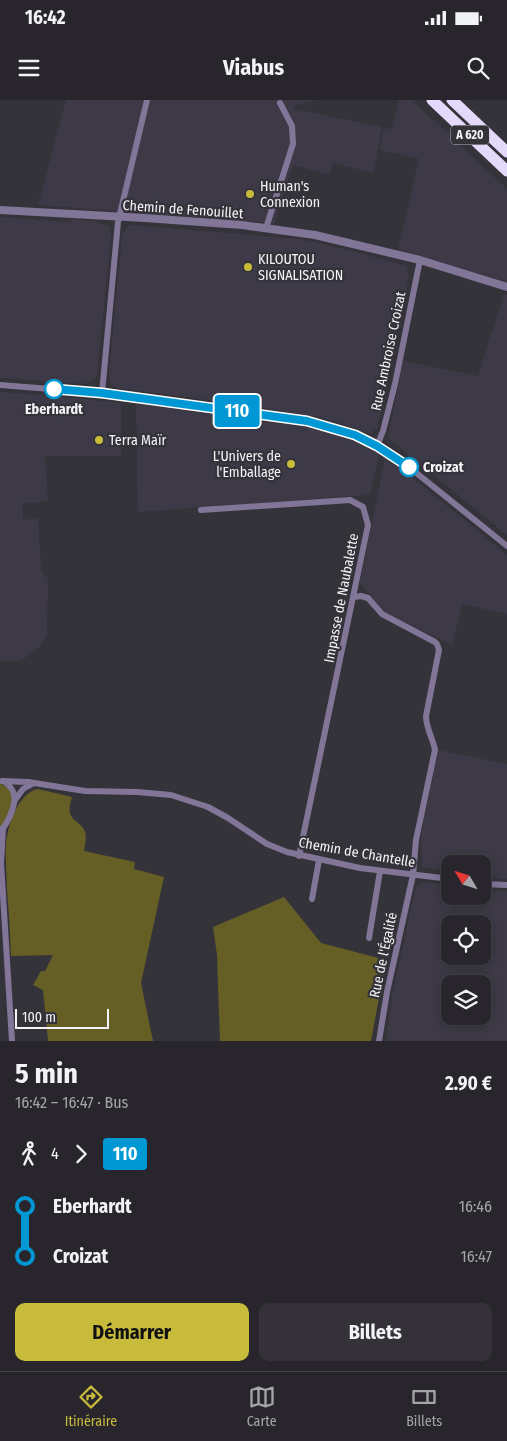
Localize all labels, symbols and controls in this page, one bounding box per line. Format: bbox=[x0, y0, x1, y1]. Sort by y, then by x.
text: 16:42 bbox=[25, 6, 66, 29]
icon: menu bbox=[15, 54, 43, 82]
text: Viabus bbox=[223, 54, 284, 81]
icon: search bbox=[464, 54, 492, 82]
road number: A 620 bbox=[451, 126, 489, 144]
place label: Human's Connexion bbox=[260, 178, 320, 211]
marker: Human's Connexion bbox=[244, 188, 256, 200]
street label: Chemin de Fenouillet bbox=[122, 197, 244, 222]
place label: KILOUTOU SIGNALISATION bbox=[258, 251, 343, 284]
marker: KILOUTOU SIGNALISATION bbox=[242, 261, 254, 273]
street label: Rue Ambroise Croizat bbox=[368, 290, 410, 412]
marker: Eberhardt bbox=[44, 379, 64, 399]
line badge: 110 bbox=[208, 395, 266, 427]
text: 110 bbox=[225, 400, 249, 422]
place label: Eberhardt bbox=[25, 401, 84, 418]
place label: Terra Maïr bbox=[109, 432, 166, 449]
marker: Terra Maïr bbox=[93, 434, 105, 446]
place label: L'Univers de l'Emballage bbox=[213, 448, 281, 481]
marker: Croizat bbox=[399, 457, 419, 477]
marker: L'Univers de l'Emballage bbox=[285, 458, 297, 470]
place label: Croizat bbox=[423, 459, 465, 476]
street label: Impasse de Naubalette bbox=[321, 532, 362, 664]
street label: Chemin de Chantelle bbox=[297, 834, 417, 871]
north arrow bbox=[441, 855, 491, 905]
map controls bbox=[441, 855, 491, 1025]
street label: Rue de l'Égalité bbox=[365, 910, 401, 999]
button: locate bbox=[441, 915, 491, 965]
button: layers bbox=[441, 975, 491, 1025]
scale bar bbox=[15, 1006, 109, 1029]
text: 100 m bbox=[22, 1009, 56, 1026]
text: 5 min bbox=[15, 1057, 78, 1090]
text: 2.90 € bbox=[445, 1072, 492, 1095]
text: 16:42 – 16:47 · Bus bbox=[15, 1093, 128, 1112]
icon: walk bbox=[15, 1140, 43, 1168]
icon: forward bbox=[67, 1140, 95, 1168]
text: 110 bbox=[113, 1143, 137, 1165]
text: 4 bbox=[51, 1144, 59, 1163]
text: Eberhardt bbox=[53, 1195, 132, 1218]
text: 16:46 bbox=[459, 1197, 492, 1216]
text: Croizat bbox=[53, 1245, 108, 1268]
text: 16:47 bbox=[461, 1247, 492, 1266]
button: Démarrer bbox=[15, 1303, 249, 1361]
button: Billets bbox=[259, 1303, 492, 1361]
tab: Itinéraire bbox=[65, 1383, 117, 1430]
tab: Carte bbox=[247, 1383, 277, 1430]
tab: Billets bbox=[406, 1383, 442, 1430]

